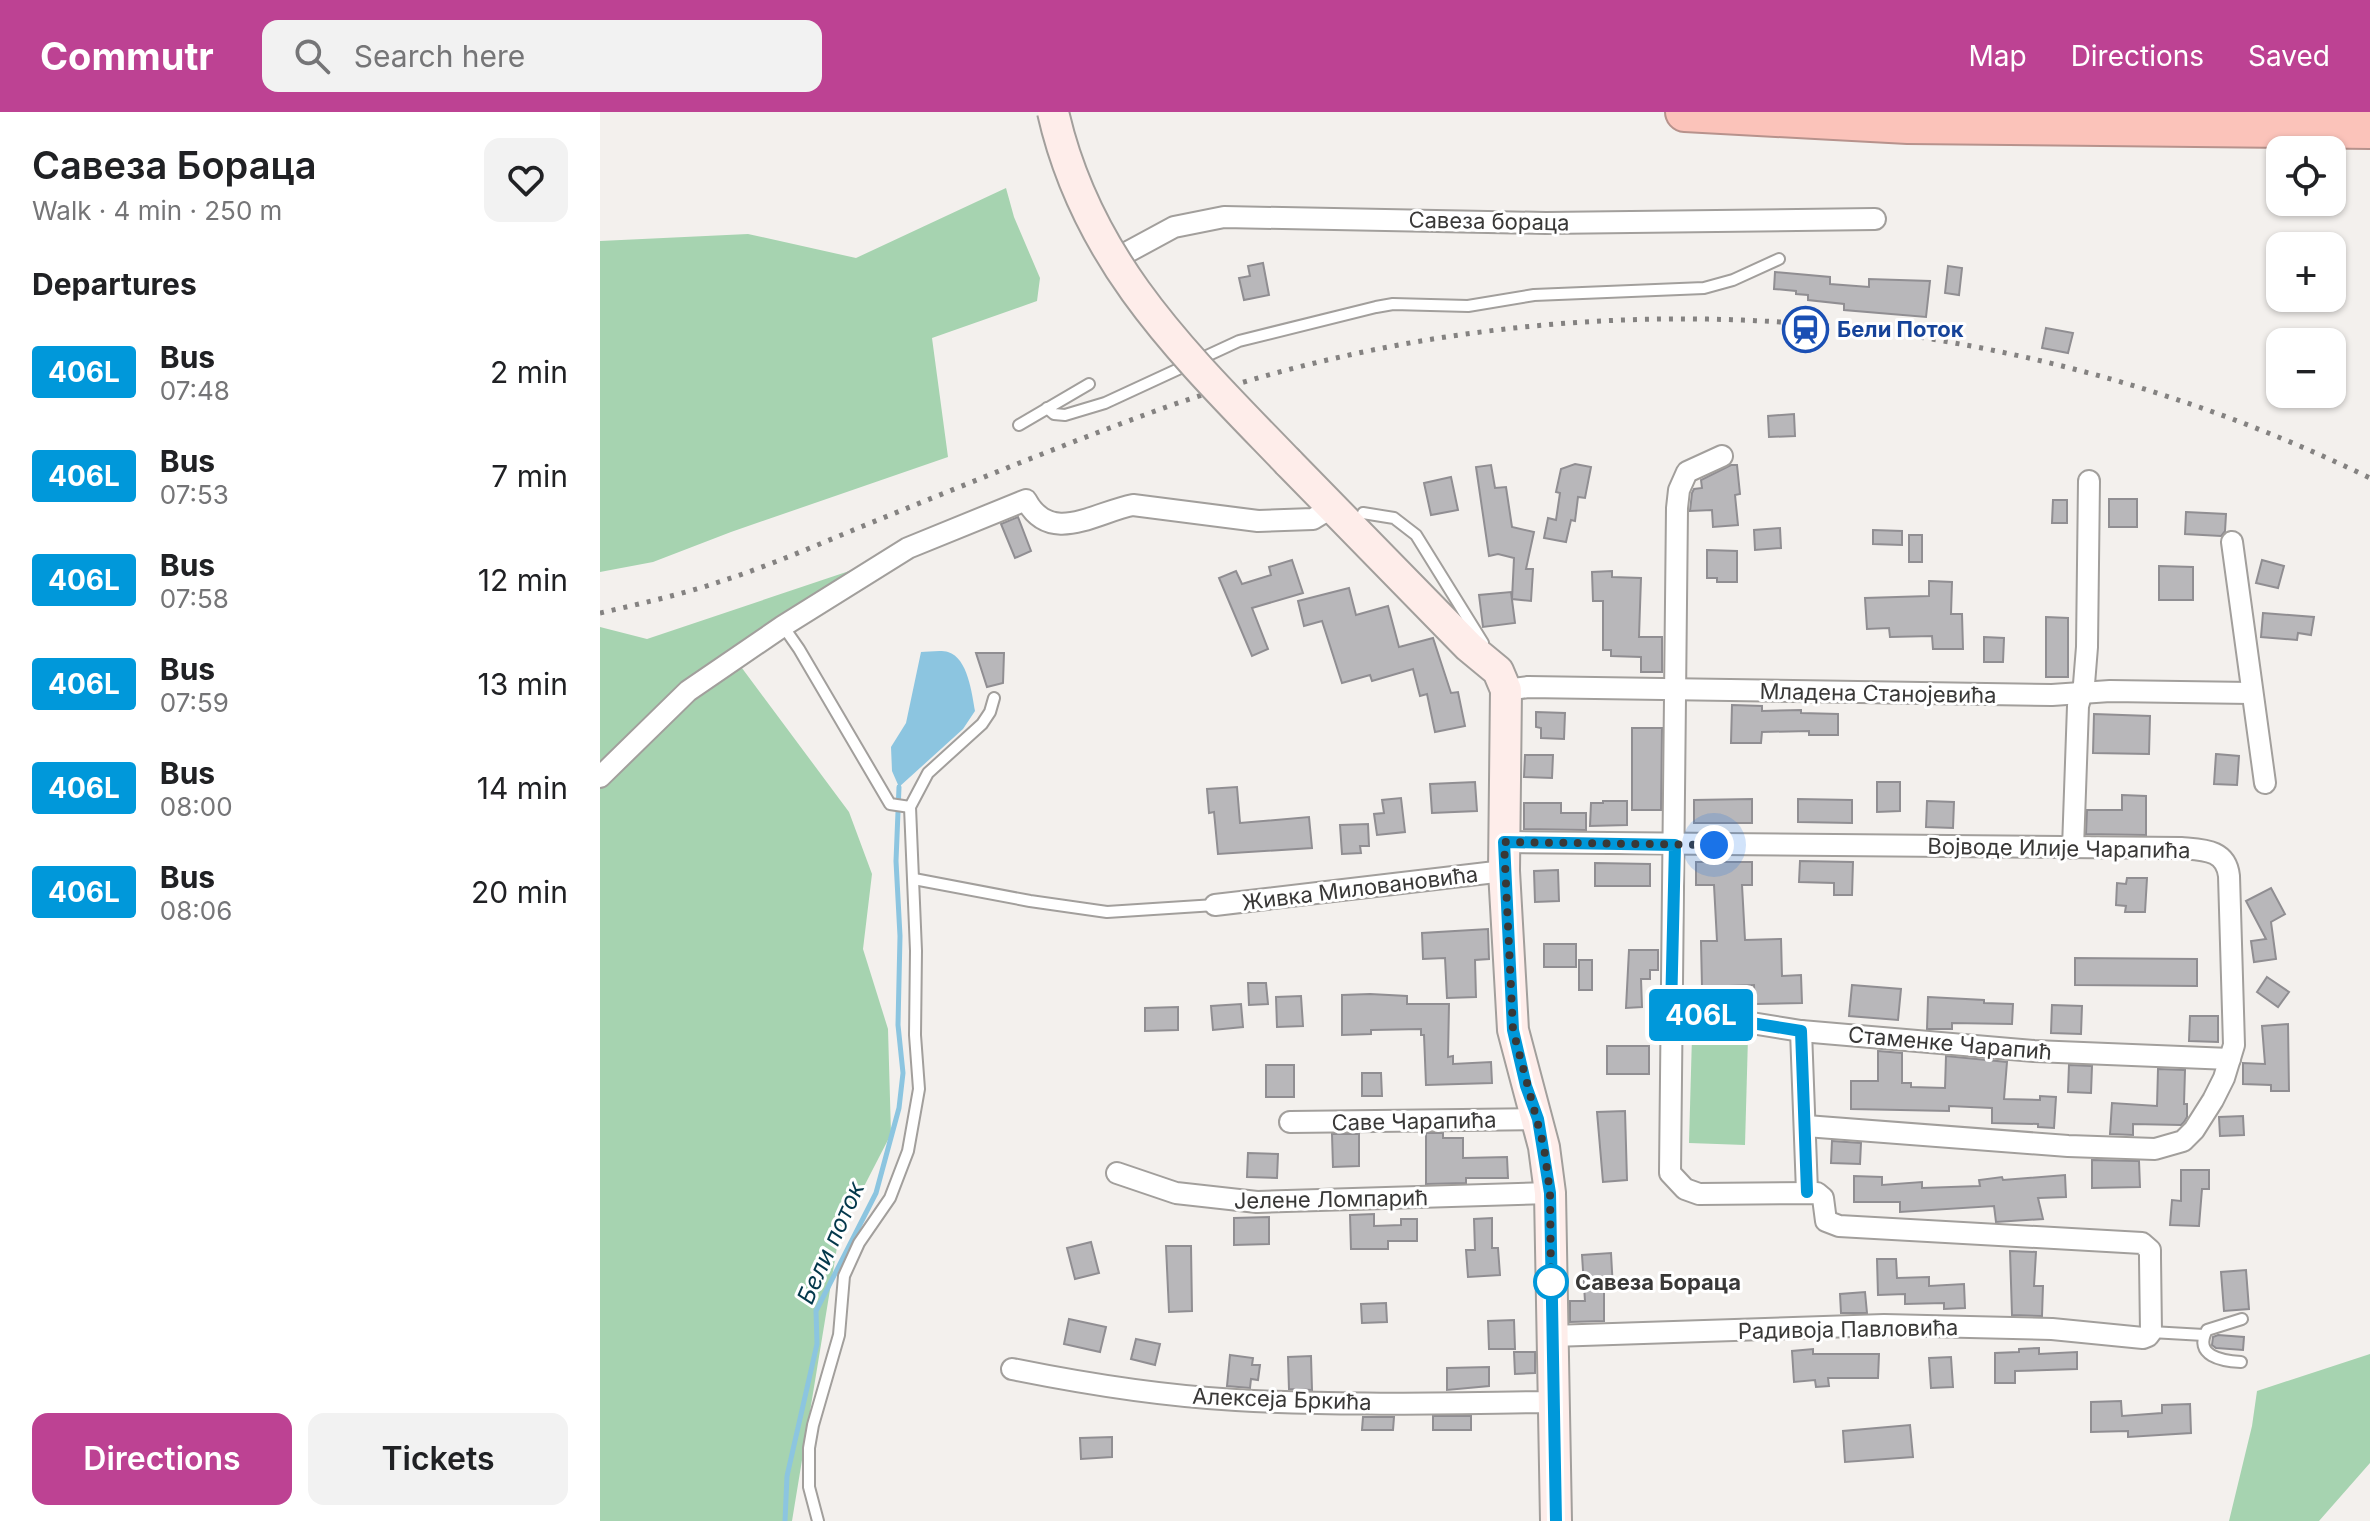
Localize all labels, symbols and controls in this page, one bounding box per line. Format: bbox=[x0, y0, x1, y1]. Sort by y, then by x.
search box bbox=[262, 20, 822, 92]
text: Commutr bbox=[40, 33, 214, 79]
icon: search bbox=[290, 34, 334, 78]
text: Search here bbox=[354, 38, 525, 74]
text: Map bbox=[1968, 39, 2027, 73]
text: Directions bbox=[2071, 39, 2204, 73]
text: Saved bbox=[2248, 39, 2330, 73]
map controls bbox=[2266, 136, 2346, 408]
button: locate bbox=[2266, 136, 2346, 216]
button: heart bbox=[484, 138, 568, 222]
text: Савеза Бораца bbox=[32, 142, 316, 188]
text: Walk · 4 min · 250 m bbox=[32, 195, 282, 226]
street label: Савеза бораца bbox=[1408, 207, 1570, 235]
button: + bbox=[2266, 232, 2346, 312]
text: Departures bbox=[32, 266, 197, 302]
station icon: Бели Поток bbox=[1782, 305, 1830, 353]
place label: Бели Поток bbox=[1837, 316, 1964, 342]
button: − bbox=[2266, 328, 2346, 408]
text: Bus bbox=[160, 339, 215, 375]
text: 2 min bbox=[490, 354, 568, 390]
text: 406L bbox=[48, 355, 120, 389]
text: 07:48 bbox=[160, 375, 230, 406]
text: Bus bbox=[160, 443, 215, 479]
text: 7 min bbox=[491, 458, 568, 494]
text: 406L bbox=[48, 459, 120, 493]
text: 07:53 bbox=[160, 479, 229, 510]
text: Bus bbox=[160, 547, 215, 583]
text: 12 min bbox=[478, 562, 568, 598]
text: 406L bbox=[48, 563, 120, 597]
text: 07:58 bbox=[160, 583, 229, 614]
text: Bus bbox=[160, 651, 215, 687]
text: 13 min bbox=[478, 666, 568, 702]
text: 406L bbox=[48, 667, 120, 701]
street label: Младена Станојевића bbox=[1759, 678, 1997, 708]
text: 07:59 bbox=[160, 687, 229, 718]
text: Bus bbox=[160, 755, 215, 791]
text: 14 min bbox=[477, 770, 568, 806]
text: 406L bbox=[48, 771, 120, 805]
text: 08:00 bbox=[160, 791, 233, 822]
your location bbox=[1694, 825, 1734, 865]
street label: Војводе Илије Чарапића bbox=[1927, 833, 2191, 863]
text: Bus bbox=[160, 859, 215, 895]
street label: Живка Миловановића bbox=[1241, 861, 1479, 915]
text: 20 min bbox=[471, 874, 568, 910]
text: 406L bbox=[48, 875, 120, 909]
text: 08:06 bbox=[160, 895, 232, 926]
line badge: 406L bbox=[1645, 989, 1757, 1041]
text: 406L bbox=[1665, 998, 1737, 1032]
street label: Стаменке Чарапић bbox=[1847, 1021, 2053, 1065]
street label: Саве Чарапића bbox=[1331, 1107, 1497, 1135]
water label: Бели поток bbox=[791, 1176, 871, 1308]
street label: Јелене Ломпарић bbox=[1234, 1184, 1428, 1214]
marker: Савеза Бораца bbox=[1534, 1265, 1568, 1299]
place label: Савеза Бораца bbox=[1575, 1269, 1741, 1295]
street label: Радивоја Павловића bbox=[1738, 1314, 1958, 1344]
street label: Алексеја Бркића bbox=[1192, 1383, 1372, 1415]
button: Directions bbox=[32, 1413, 292, 1505]
button: Tickets bbox=[308, 1413, 568, 1505]

